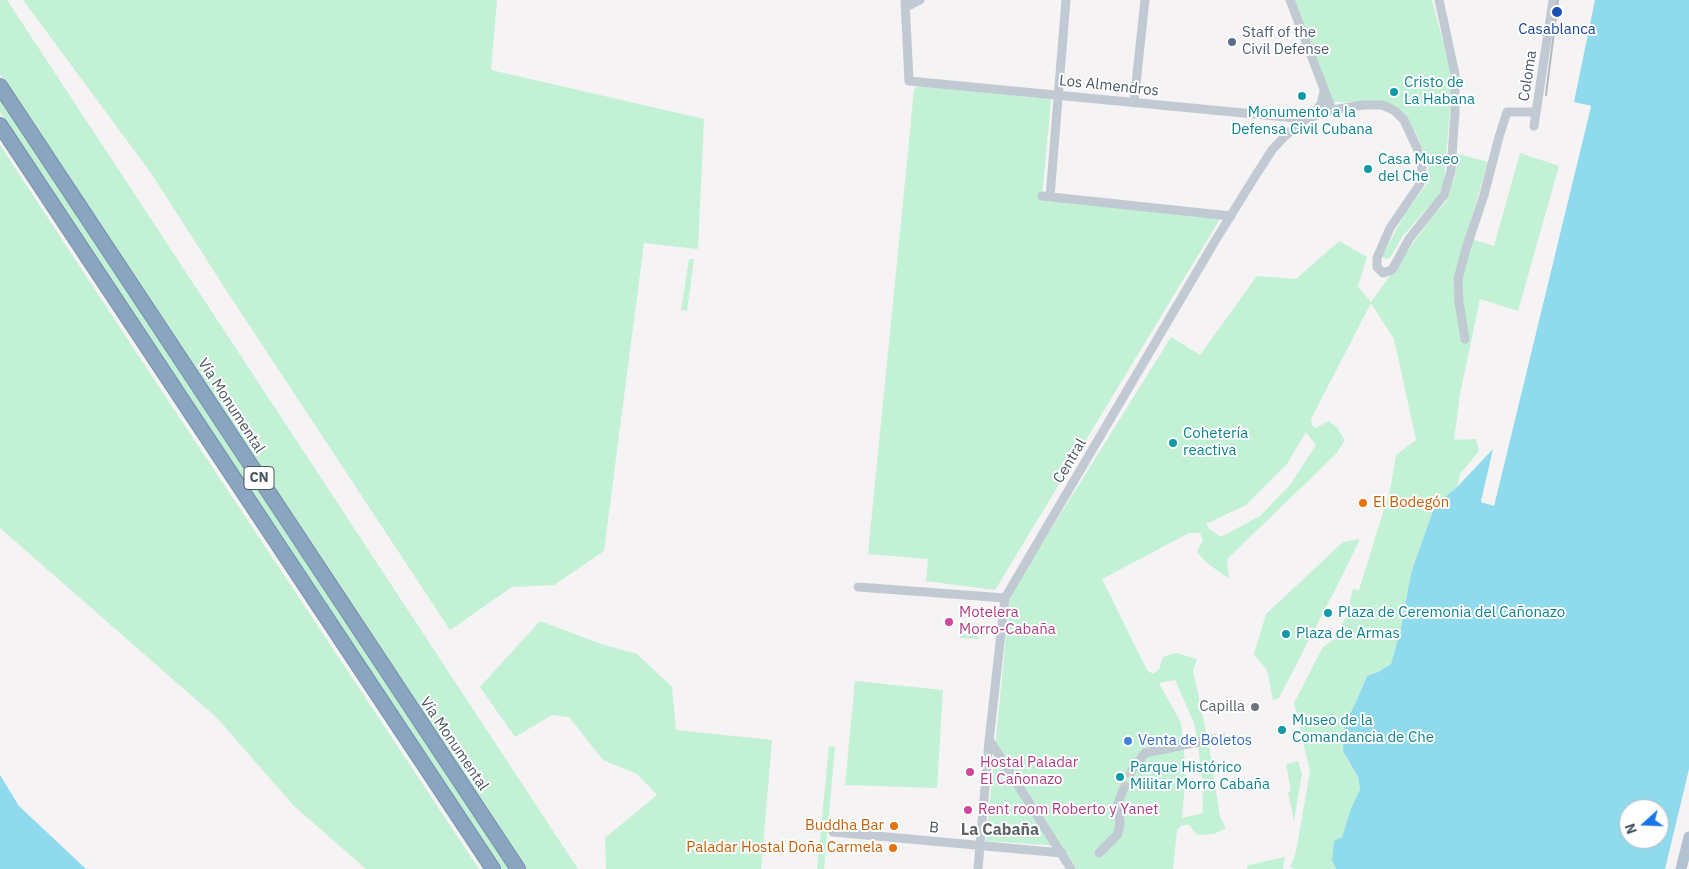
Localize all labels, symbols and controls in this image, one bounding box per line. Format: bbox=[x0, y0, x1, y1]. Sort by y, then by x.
marker: Casablanca bbox=[1550, 5, 1564, 19]
place label: Casablanca bbox=[1518, 21, 1596, 39]
place label: Staff of the Civil Defense bbox=[1242, 24, 1329, 59]
marker: Staff of the Civil Defense bbox=[1226, 36, 1238, 48]
street label: Coloma bbox=[1515, 49, 1541, 103]
street label: Los Almendros bbox=[1058, 72, 1160, 100]
place label: Cristo de La Habana bbox=[1404, 74, 1475, 109]
marker: Cristo de La Habana bbox=[1388, 86, 1400, 98]
marker: Monumento a la Defensa Civil Cubana bbox=[1296, 90, 1308, 102]
place label: Monumento a la Defensa Civil Cubana bbox=[1231, 104, 1373, 139]
place label: Casa Museo del Che bbox=[1378, 151, 1459, 186]
marker: Casa Museo del Che bbox=[1362, 163, 1374, 175]
street label: Vía Monumental bbox=[194, 355, 268, 457]
place label: Cohetería reactiva bbox=[1183, 425, 1248, 460]
street label: Central bbox=[1050, 435, 1090, 487]
marker: Cohetería reactiva bbox=[1167, 437, 1179, 449]
road number: CN bbox=[244, 466, 274, 489]
place label: El Bodegón bbox=[1373, 494, 1449, 512]
marker: El Bodegón bbox=[1357, 497, 1369, 509]
place label: Motelera Morro-Cabaña bbox=[959, 604, 1056, 639]
place label: Plaza de Ceremonia del Cañonazo bbox=[1338, 604, 1565, 622]
marker: Plaza de Ceremonia del Cañonazo bbox=[1322, 607, 1334, 619]
marker: Motelera Morro-Cabaña bbox=[943, 616, 955, 628]
place label: Plaza de Armas bbox=[1296, 625, 1400, 643]
marker: Plaza de Armas bbox=[1280, 628, 1292, 640]
street label: Vía Monumental bbox=[416, 694, 492, 794]
place label: Capilla bbox=[1199, 698, 1245, 716]
marker: Capilla bbox=[1249, 701, 1261, 713]
place label: Museo de la Comandancia de Che bbox=[1292, 712, 1434, 747]
marker: Museo de la Comandancia de Che bbox=[1276, 724, 1288, 736]
place label: Venta de Boletos bbox=[1138, 732, 1252, 750]
marker: Venta de Boletos bbox=[1122, 735, 1134, 747]
place label: Hostal Paladar El Cañonazo bbox=[980, 754, 1078, 789]
place label: Parque Histórico Militar Morro Cabaña bbox=[1130, 759, 1270, 794]
marker: Hostal Paladar El Cañonazo bbox=[964, 766, 976, 778]
marker: Parque Histórico Militar Morro Cabaña bbox=[1114, 771, 1126, 783]
north arrow bbox=[1619, 799, 1669, 849]
place label: Rent room Roberto y Yanet bbox=[978, 801, 1158, 819]
marker: Rent room Roberto y Yanet bbox=[962, 804, 974, 816]
place label: Buddha Bar bbox=[805, 817, 884, 835]
street label: B bbox=[928, 819, 940, 837]
marker: Buddha Bar bbox=[888, 820, 900, 832]
district label: La Cabaña bbox=[961, 820, 1039, 840]
text: N bbox=[1621, 821, 1641, 837]
place label: Paladar Hostal Doña Carmela bbox=[686, 839, 883, 857]
marker: Paladar Hostal Doña Carmela bbox=[887, 842, 899, 854]

